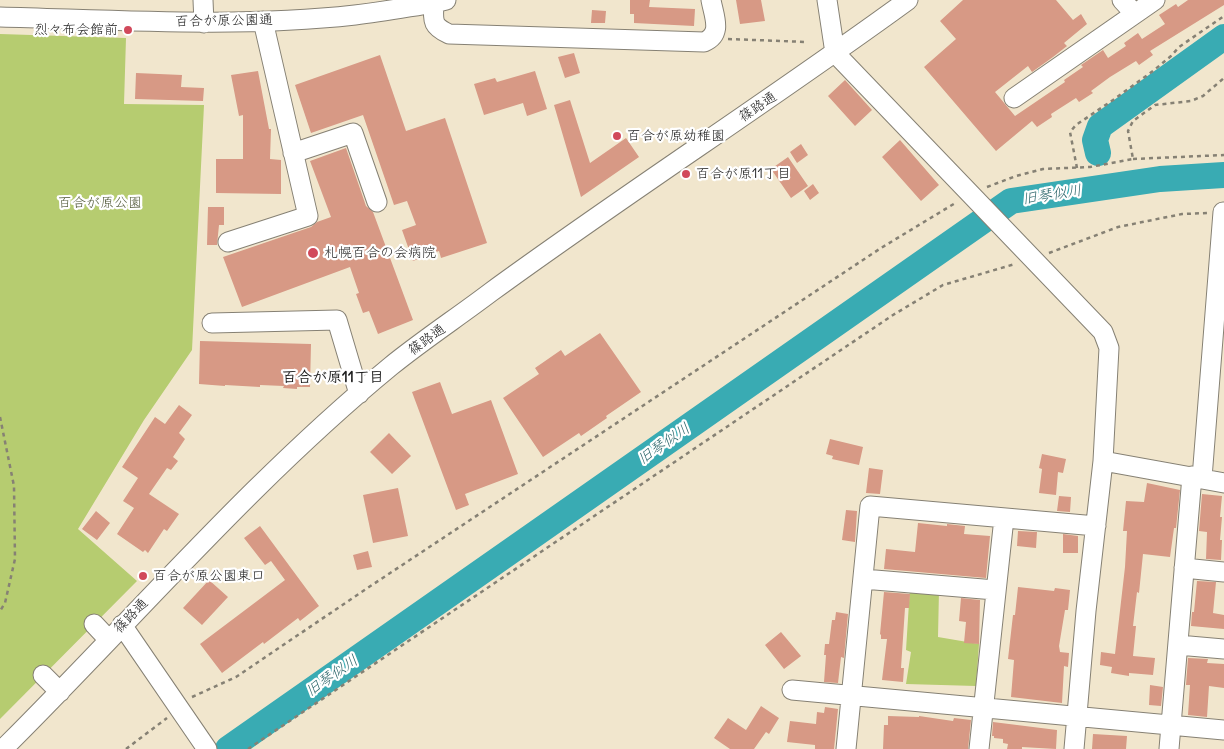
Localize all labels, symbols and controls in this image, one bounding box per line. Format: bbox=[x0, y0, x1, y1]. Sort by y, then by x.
street label: 百合が原公園通 bbox=[175, 12, 273, 30]
place label: 烈々布会館前 bbox=[34, 22, 118, 38]
marker: 烈々布会館前 bbox=[122, 24, 134, 36]
street label: 篠路通 bbox=[736, 88, 780, 126]
place label: 百合が原幼稚園 bbox=[627, 128, 725, 144]
marker: 百合が原幼稚園 bbox=[611, 130, 623, 142]
place label: 百合が原11丁目 bbox=[696, 166, 791, 182]
marker: 百合が原11丁目 bbox=[680, 168, 692, 180]
water label: 旧琴似川 bbox=[1021, 181, 1083, 209]
park label: 百合が原公園 bbox=[58, 195, 142, 211]
place label: 札幌百合の会病院 bbox=[324, 245, 436, 261]
marker: 札幌百合の会病院 bbox=[306, 246, 320, 260]
street label: 篠路通 bbox=[405, 321, 449, 359]
district label: 百合が原11丁目 bbox=[282, 369, 384, 387]
water label: 旧琴似川 bbox=[634, 419, 694, 469]
place label: 百合が原公園東口 bbox=[153, 568, 265, 584]
marker: 百合が原公園東口 bbox=[137, 570, 149, 582]
street label: 篠路通 bbox=[110, 595, 152, 637]
water label: 旧琴似川 bbox=[302, 651, 362, 701]

